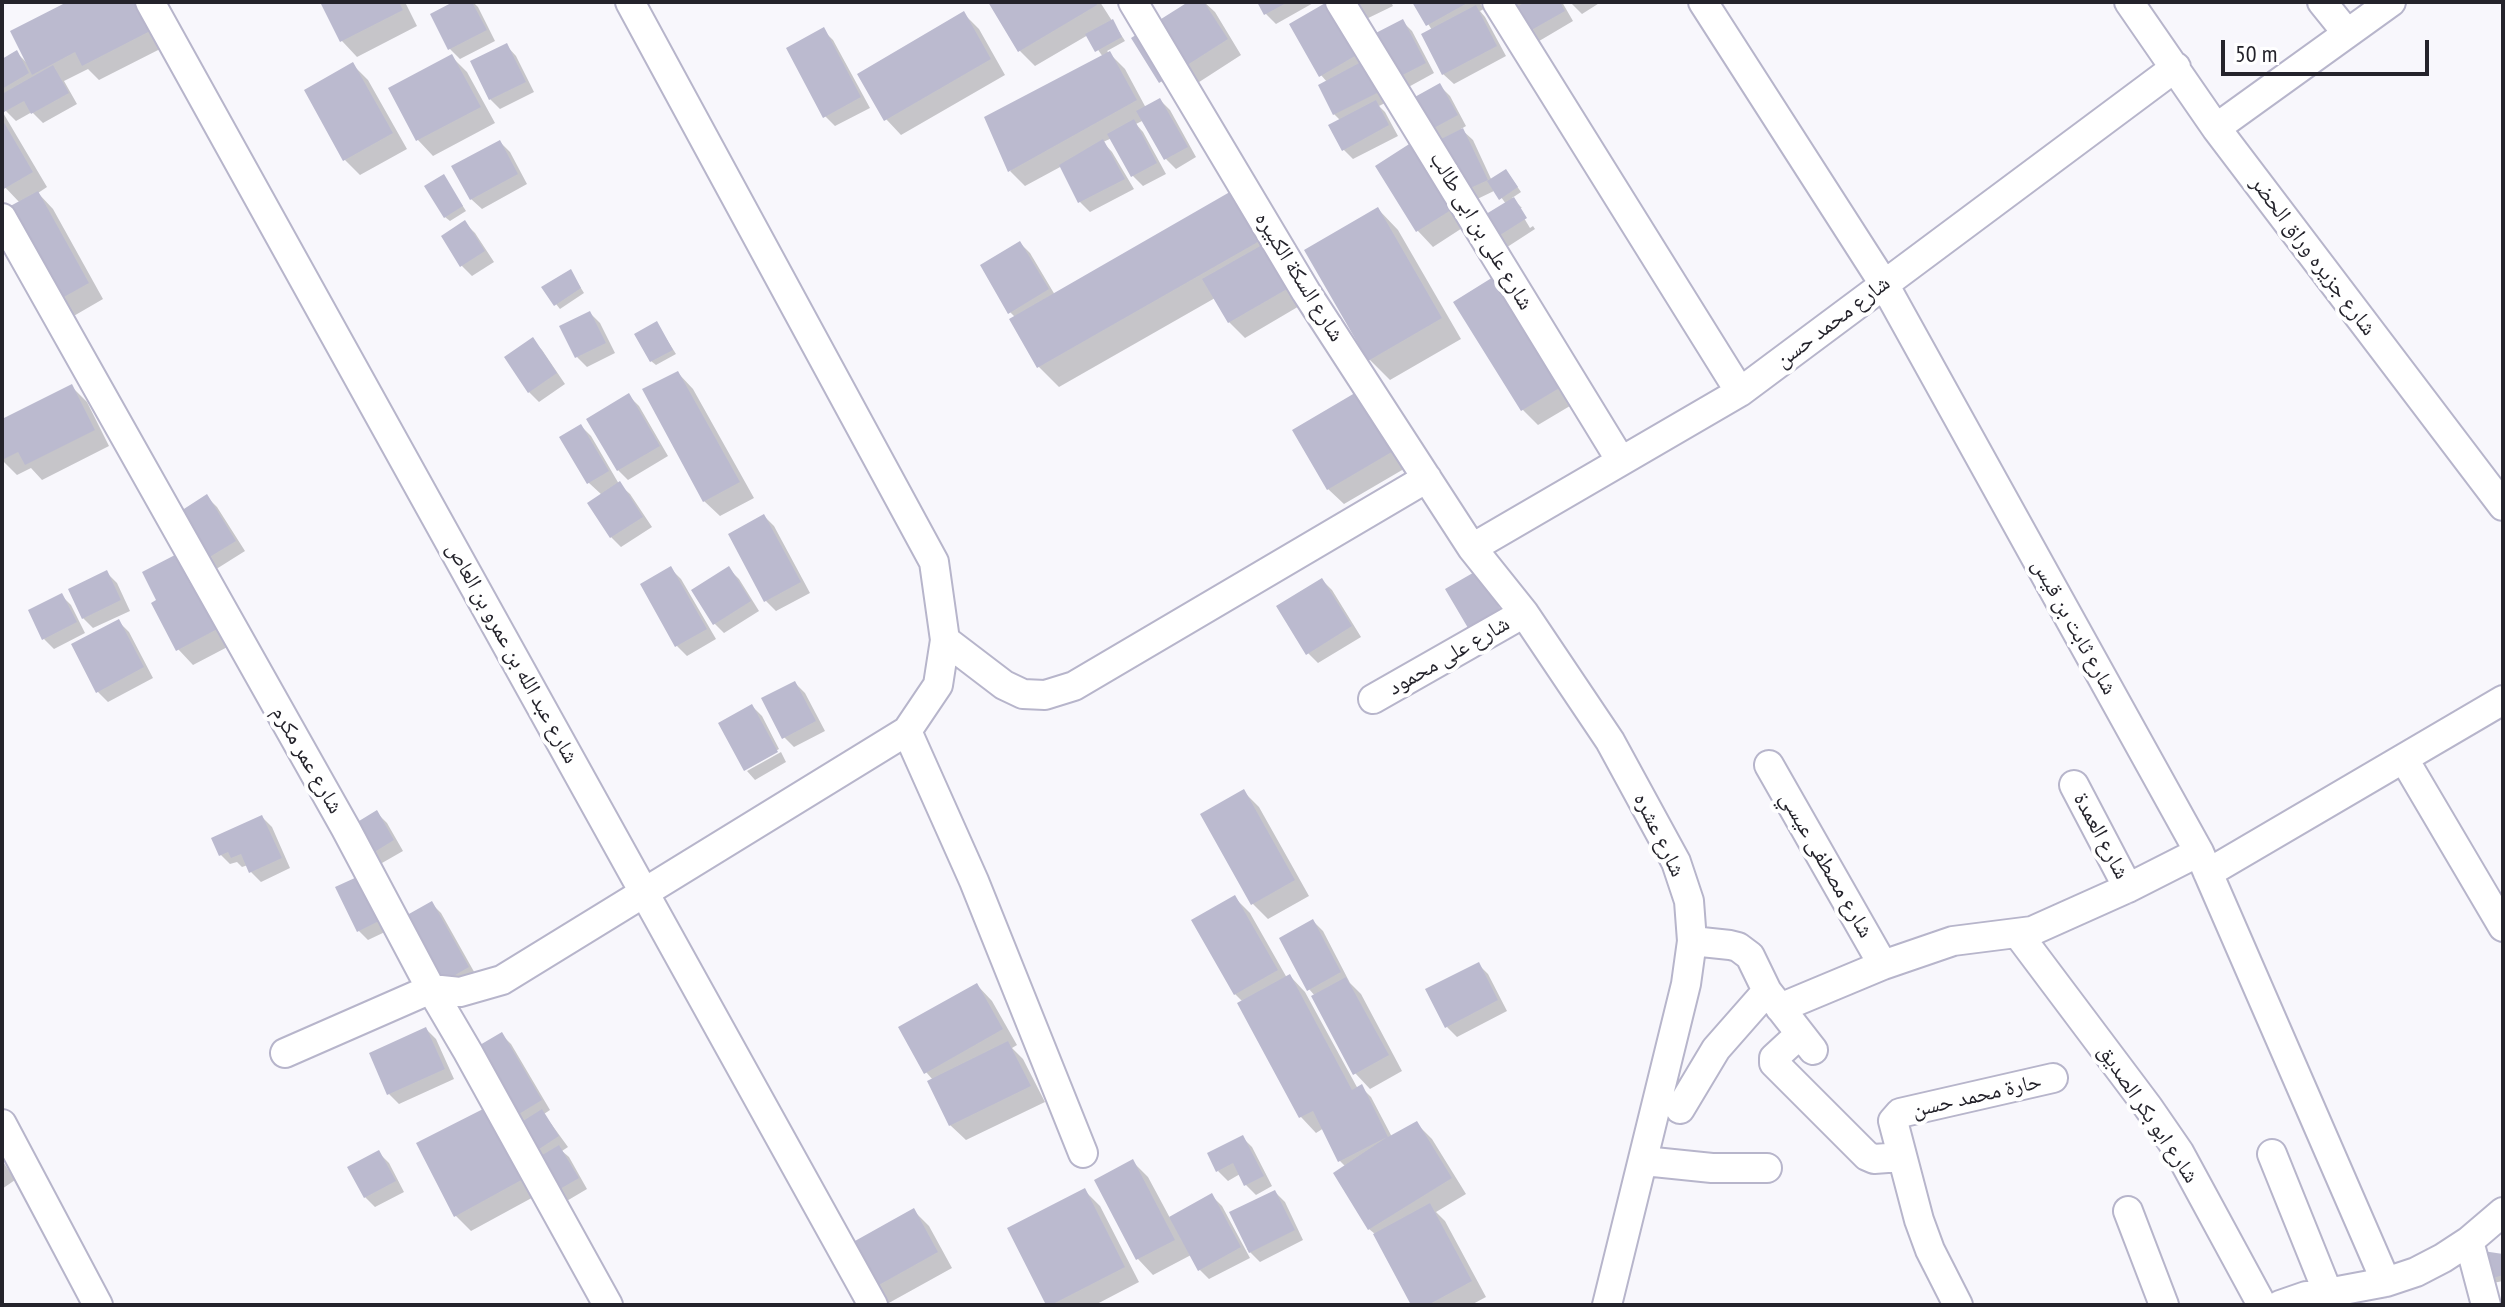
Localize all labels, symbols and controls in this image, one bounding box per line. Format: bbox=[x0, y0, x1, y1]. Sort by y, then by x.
scale bar bbox=[2225, 24, 2433, 74]
text: 50 m bbox=[2235, 38, 2277, 69]
street label: شارع على بن ابى طالب bbox=[1423, 147, 1539, 315]
street label: شارع جزيره وراق الحضر bbox=[2244, 171, 2382, 341]
street label: شارع السكة الكبيره bbox=[1249, 207, 1349, 347]
street label: شارع محمد حسن bbox=[1770, 270, 1896, 374]
street label: شارع عبد الله بن عمرو بن العاص bbox=[440, 538, 584, 768]
street label: شارع ثابت بن قيس bbox=[2026, 554, 2122, 700]
street label: شارع على محمود bbox=[1384, 611, 1514, 701]
street label: شارع عمر مكرم bbox=[266, 701, 348, 819]
street label: شارع مصطفى عيسي bbox=[1773, 787, 1879, 943]
street label: شارع العمدة bbox=[2067, 788, 2135, 884]
street label: شارع عشره bbox=[1627, 789, 1691, 881]
street label: شارع ابو بكر الصديق bbox=[2092, 1040, 2204, 1188]
street label: حارة محمد حسن bbox=[1910, 1068, 2044, 1124]

